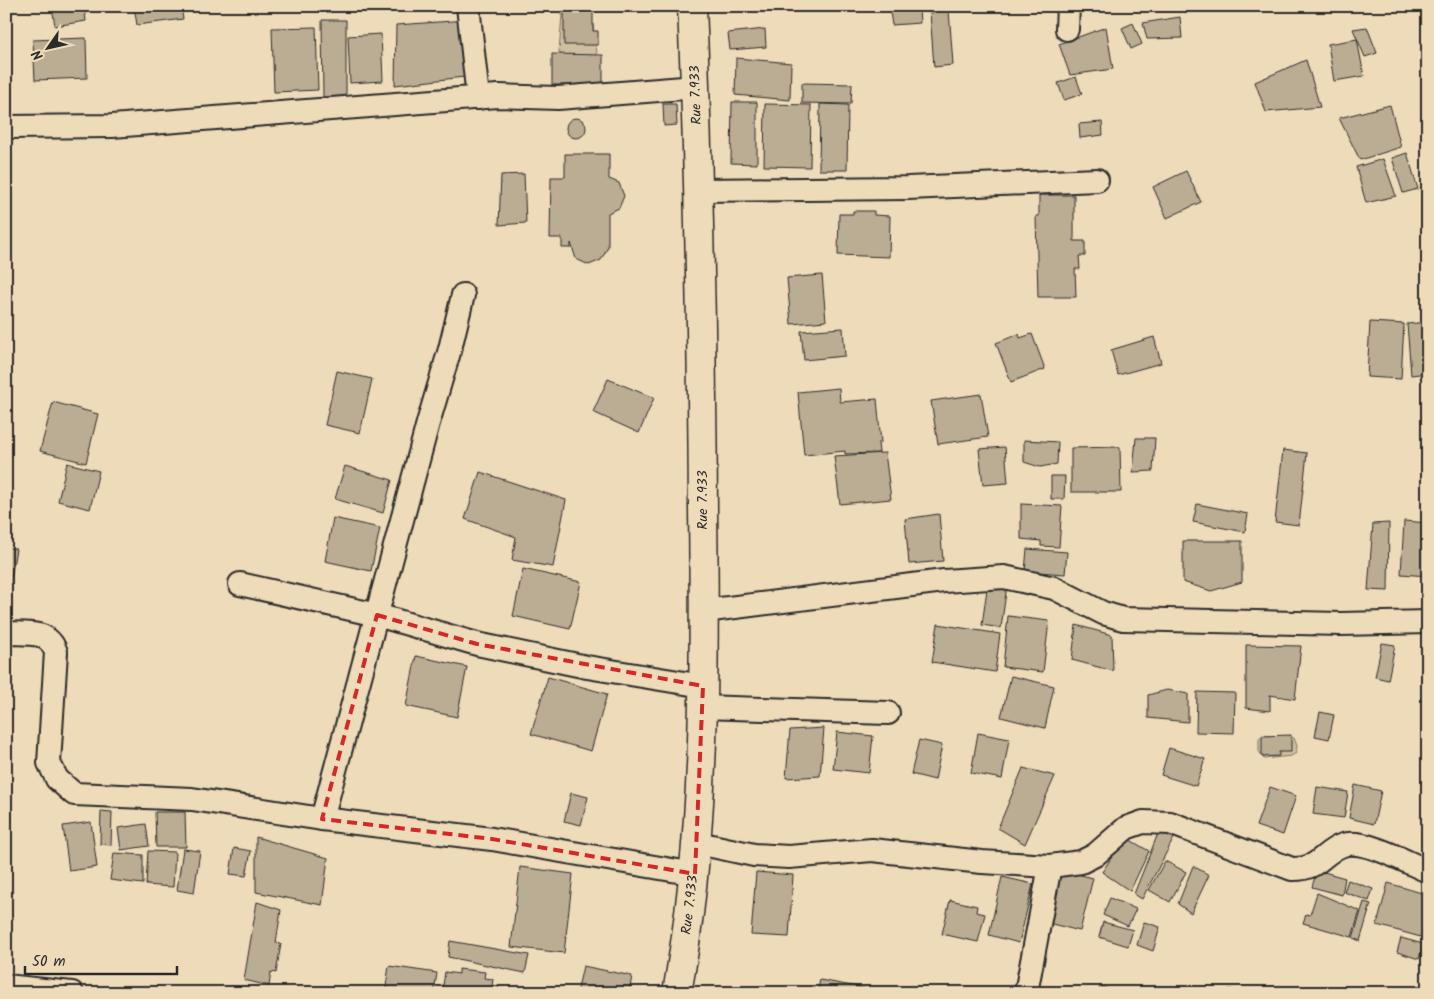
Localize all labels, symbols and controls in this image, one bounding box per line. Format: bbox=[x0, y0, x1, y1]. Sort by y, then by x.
north arrow bbox=[22, 22, 72, 72]
text: N bbox=[26, 45, 50, 65]
street label: Rue 7.933 bbox=[684, 65, 708, 125]
street label: Rue 7.933 bbox=[692, 470, 714, 530]
street label: Rue 7.933 bbox=[675, 874, 704, 936]
scale bar bbox=[25, 944, 178, 976]
text: 50 m bbox=[32, 950, 66, 974]

